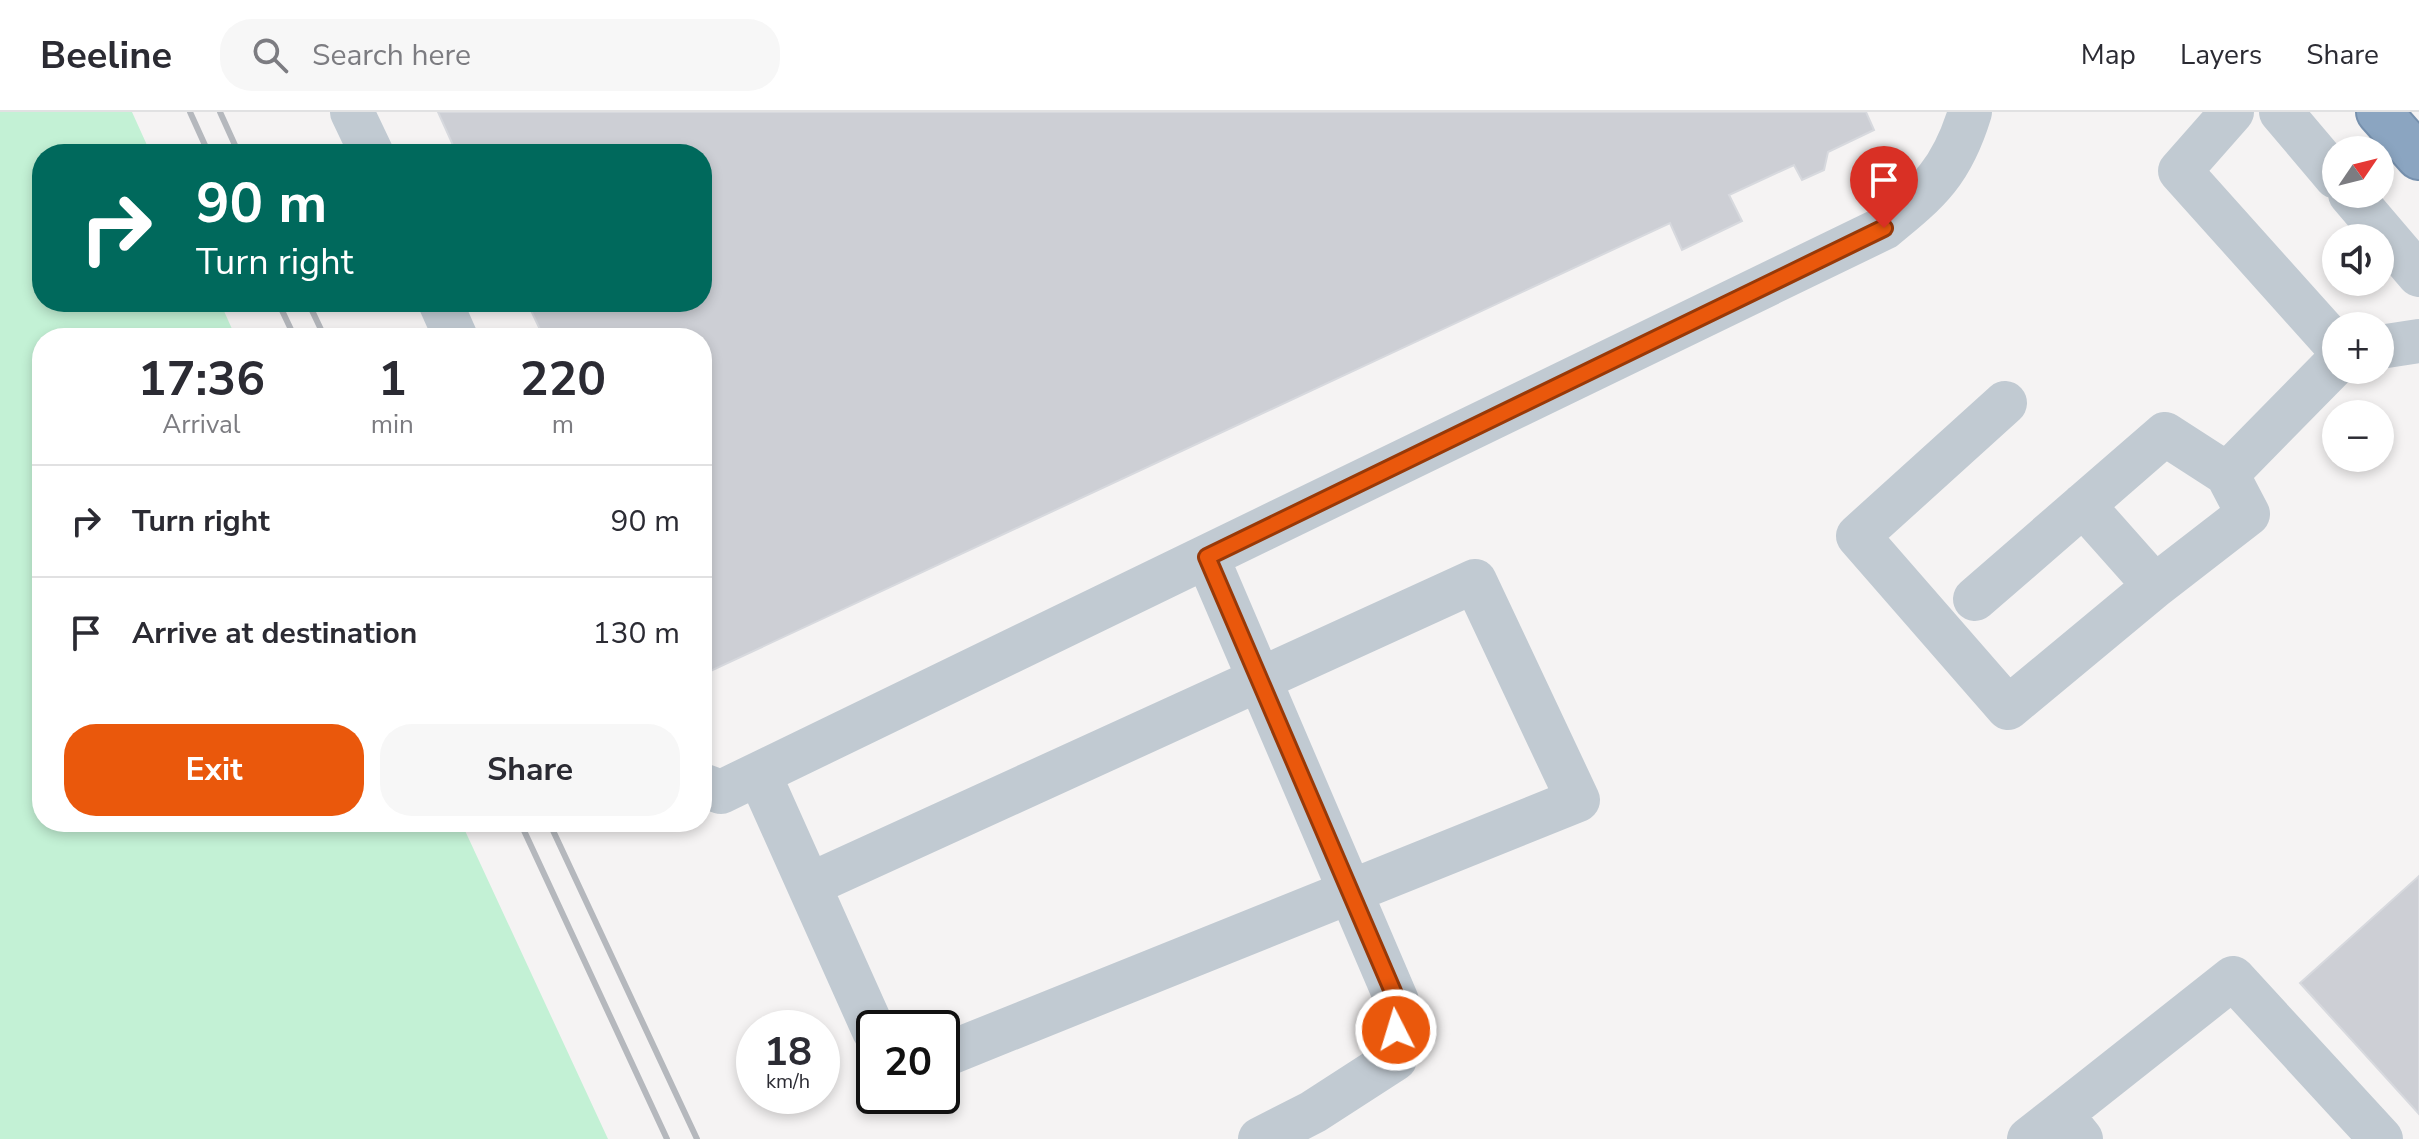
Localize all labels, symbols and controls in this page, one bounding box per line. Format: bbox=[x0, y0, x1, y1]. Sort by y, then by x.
search box bbox=[220, 19, 780, 91]
text: Beeline bbox=[40, 30, 172, 81]
icon: search bbox=[248, 33, 292, 77]
text: Search here bbox=[312, 35, 471, 76]
text: Map bbox=[2081, 36, 2136, 74]
text: Layers bbox=[2180, 36, 2262, 74]
text: Share bbox=[2306, 36, 2379, 74]
north arrow bbox=[2322, 136, 2394, 208]
map controls bbox=[2322, 136, 2394, 472]
pin bbox=[1850, 146, 1918, 228]
icon: arrive bbox=[1862, 158, 1906, 202]
text: 90 m bbox=[196, 165, 327, 242]
icon: right bbox=[64, 176, 168, 280]
button: sound bbox=[2322, 224, 2394, 296]
text: Turn right bbox=[196, 238, 353, 287]
button: + bbox=[2322, 312, 2394, 384]
text: 17:36 bbox=[138, 346, 265, 412]
text: 1 bbox=[378, 346, 407, 412]
text: 220 bbox=[520, 346, 606, 412]
button: − bbox=[2322, 400, 2394, 472]
text: Arrival bbox=[162, 407, 241, 442]
text: min bbox=[371, 407, 414, 442]
text: m bbox=[552, 407, 574, 442]
icon: right bbox=[64, 499, 108, 543]
text: Turn right bbox=[132, 501, 270, 542]
text: 90 m bbox=[611, 501, 680, 542]
icon: arrive bbox=[64, 611, 108, 655]
text: Arrive at destination bbox=[132, 613, 417, 654]
text: 130 m bbox=[593, 613, 680, 654]
button: Exit bbox=[64, 724, 364, 816]
button: Share bbox=[380, 724, 680, 816]
position arrow bbox=[1354, 988, 1438, 1072]
speed limit sign: 20 bbox=[856, 1010, 960, 1114]
text: 18 bbox=[764, 1025, 812, 1079]
text: km/h bbox=[766, 1068, 810, 1095]

